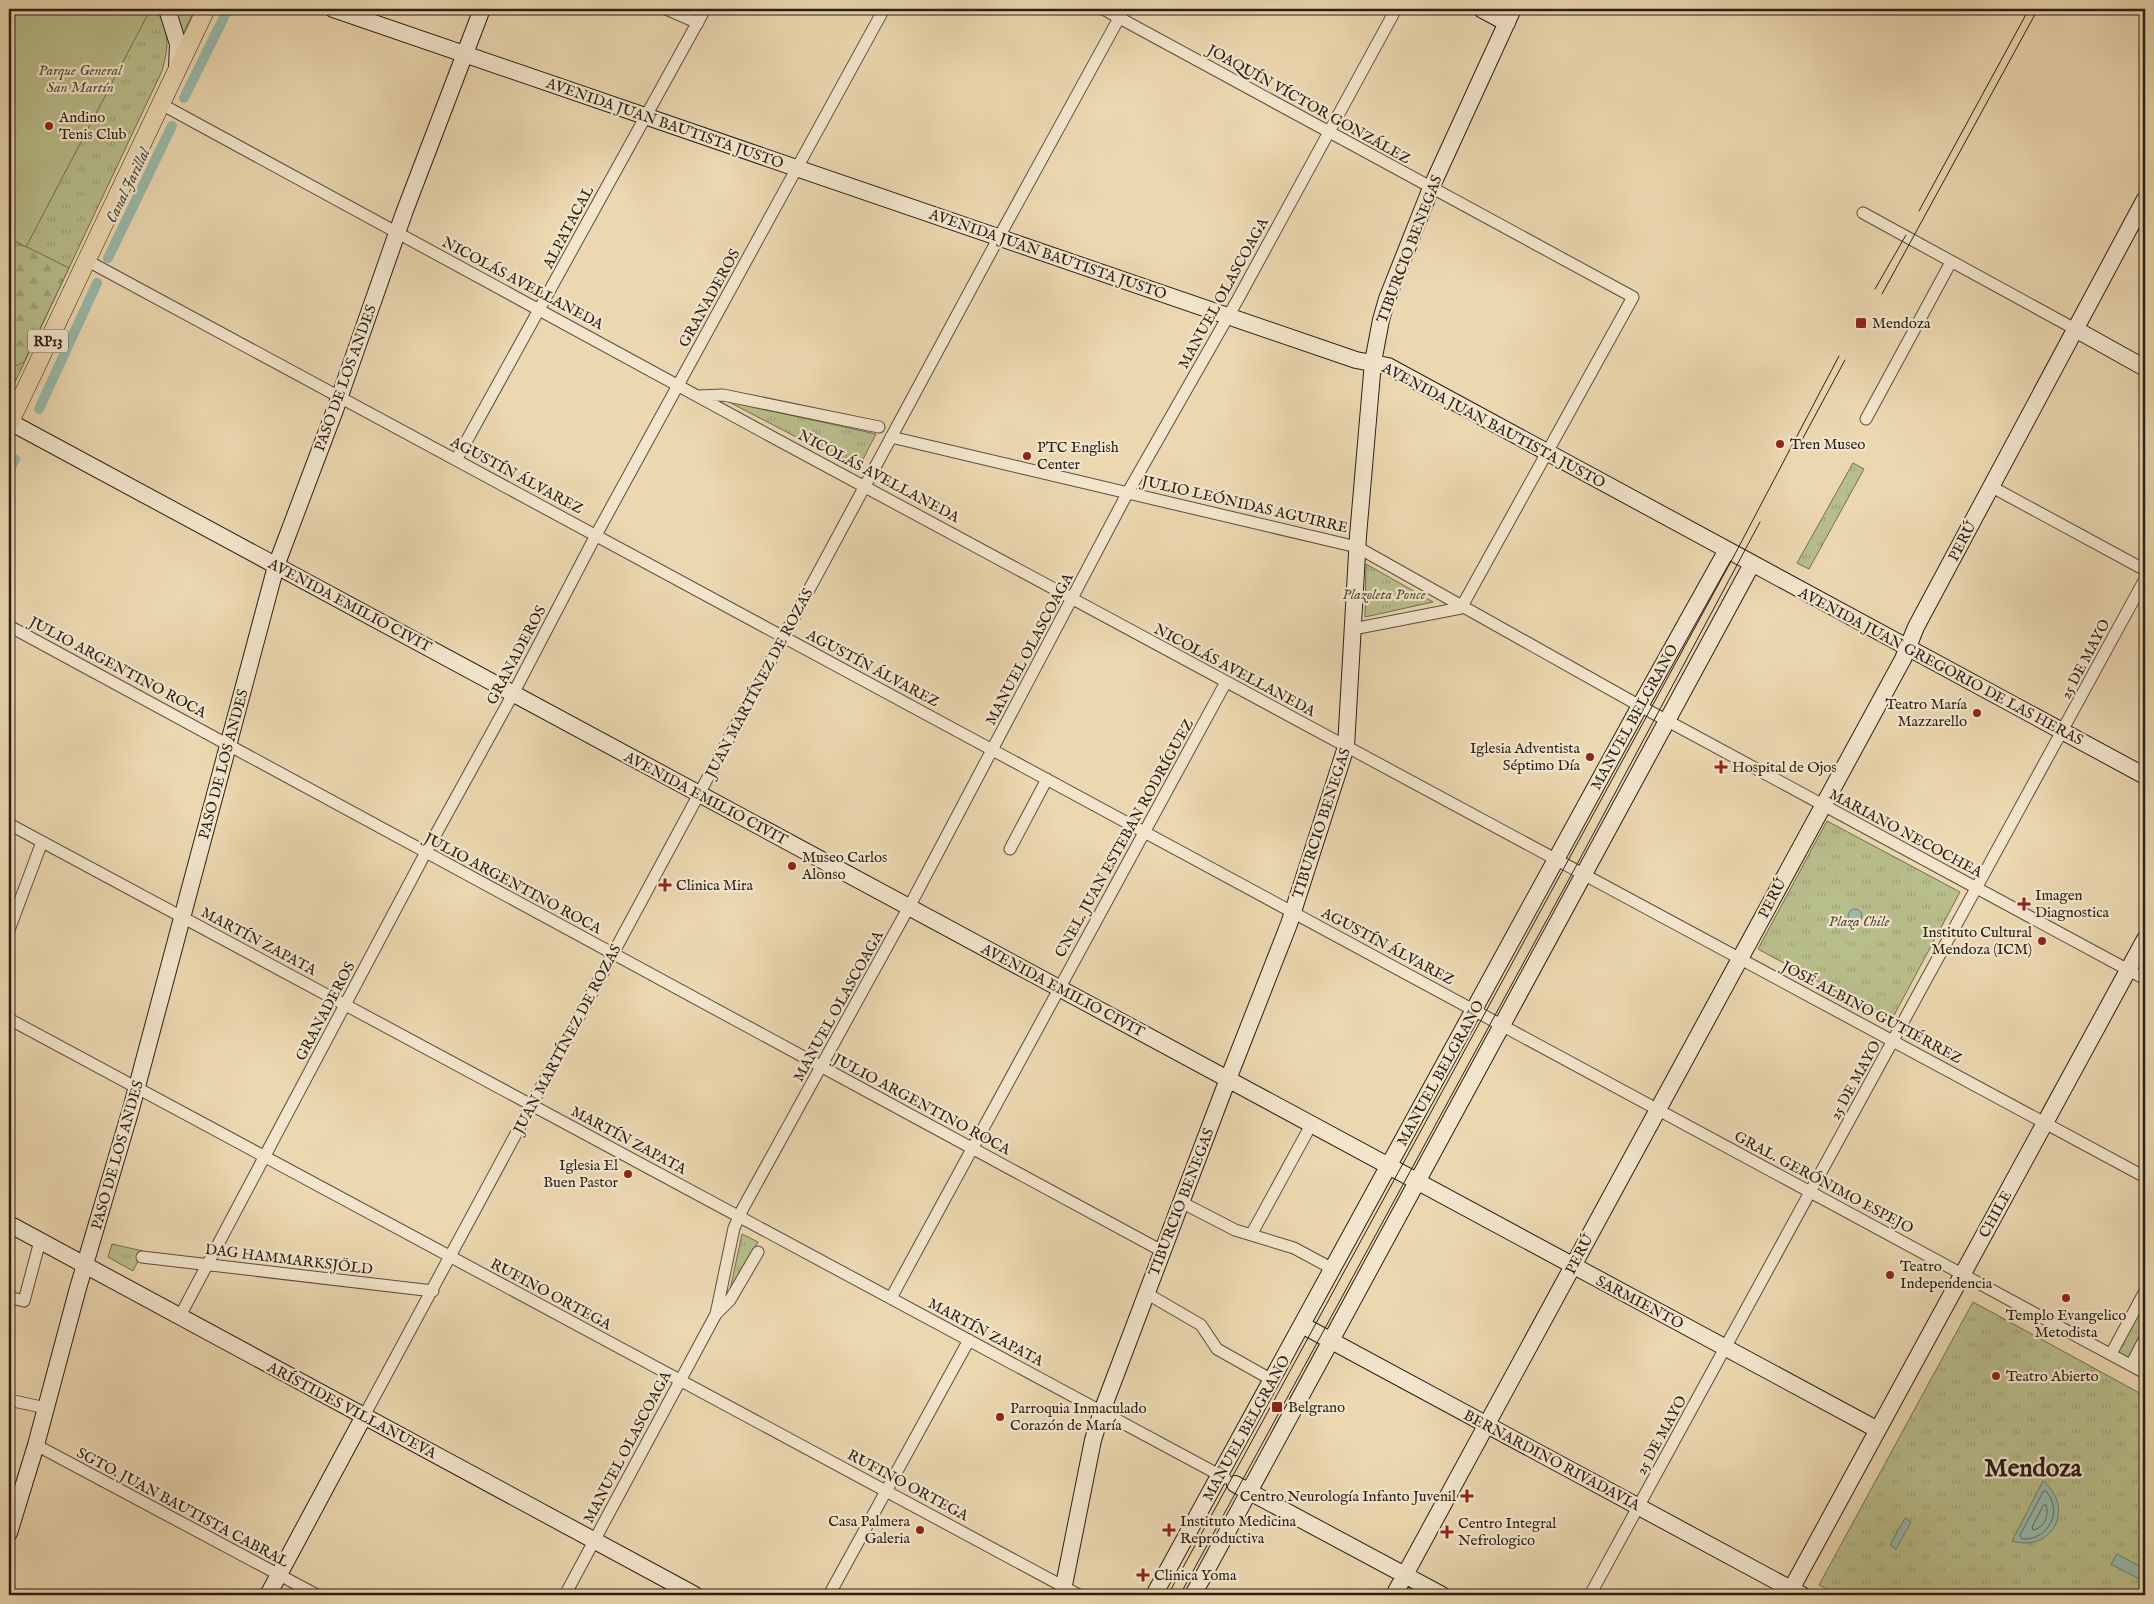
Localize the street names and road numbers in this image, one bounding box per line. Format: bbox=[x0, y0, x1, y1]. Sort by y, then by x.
street label: JOAQUÍN VÍCTOR GONZÁLEZ bbox=[1202, 40, 1414, 169]
street label: AVENIDA JUAN BAUTISTA JUSTO bbox=[543, 73, 786, 173]
street label: TIBURCIO BENEGAS bbox=[1372, 173, 1446, 326]
street label: ALPATACAL bbox=[538, 182, 598, 273]
street label: AVENIDA JUAN BAUTISTA JUSTO bbox=[926, 204, 1169, 304]
street label: MANUEL OLASCOAGA bbox=[1174, 214, 1273, 372]
street label: NICOLÁS AVELLANEDA bbox=[439, 233, 608, 335]
street label: GRANADEROS bbox=[675, 246, 744, 351]
street label: PASO DE LOS ANDES bbox=[310, 302, 381, 454]
road number: RP13 bbox=[28, 330, 68, 352]
street label: AVENIDA JUAN BAUTISTA JUSTO bbox=[1378, 358, 1609, 493]
street label: NICOLÁS AVELLANEDA bbox=[795, 426, 964, 528]
street label: AGUSTÍN ÁLVAREZ bbox=[446, 432, 587, 519]
street label: JULIO LEÓNIDAS AGUIRRE bbox=[1138, 471, 1350, 537]
street label: PERÚ bbox=[1944, 518, 1981, 565]
street label: AVENIDA EMILIO CIVIT bbox=[264, 554, 435, 657]
street label: MANUEL OLASCOAGA bbox=[981, 569, 1078, 729]
street label: AVENIDA JUAN GREGORIO DE LAS HERAS bbox=[1794, 583, 2086, 750]
street label: JUAN MARTÍNEZ DE ROZAS bbox=[700, 585, 818, 783]
street label: GRANADEROS bbox=[482, 602, 551, 708]
street label: JULIO ARGENTINO ROCA bbox=[24, 612, 210, 723]
street label: 25 DE MAYO bbox=[2056, 616, 2114, 702]
street label: NICOLÁS AVELLANEDA bbox=[1151, 620, 1320, 722]
street label: AGUSTÍN ÁLVAREZ bbox=[802, 625, 943, 712]
street label: MANUEL BELGRANO bbox=[1586, 641, 1682, 793]
street label: PASO DE LOS ANDES bbox=[194, 687, 253, 841]
street label: CNEL. JUAN ESTEBAN RODRÍGUEZ bbox=[1051, 715, 1198, 961]
street label: TIBURCIO BENEGAS bbox=[1288, 746, 1355, 901]
street label: AVENIDA EMILIO CIVIT bbox=[620, 747, 791, 850]
street label: MARIANO NECOCHEA bbox=[1826, 785, 1987, 882]
street label: JULIO ARGENTINO ROCA bbox=[419, 828, 605, 939]
street label: PERÚ bbox=[1754, 875, 1791, 922]
street label: MARTÍN ZAPATA bbox=[198, 903, 321, 980]
street label: AGUSTÍN ÁLVAREZ bbox=[1317, 903, 1458, 990]
street label: MANUEL OLASCOAGA bbox=[789, 927, 888, 1085]
street label: AVENIDA EMILIO CIVIT bbox=[977, 939, 1148, 1042]
street label: JUAN MARTÍNEZ DE ROZAS bbox=[508, 941, 626, 1139]
street label: JOSÉ ALBINO GUTIÉRREZ bbox=[1777, 956, 1966, 1068]
street label: GRANADEROS bbox=[291, 958, 360, 1064]
street label: MANUEL BELGRANO bbox=[1392, 997, 1488, 1149]
street label: 25 DE MAYO bbox=[1826, 1037, 1885, 1123]
street label: JULIO ARGENTINO ROCA bbox=[828, 1049, 1014, 1160]
street label: PASO DE LOS ANDES bbox=[87, 1078, 148, 1232]
street label: MARTÍN ZAPATA bbox=[568, 1102, 691, 1179]
street label: TIBURCIO BENEGAS bbox=[1144, 1126, 1218, 1279]
street label: GRAL. GERÓNIMO ESPEJO bbox=[1731, 1127, 1917, 1238]
street label: CHILE bbox=[1975, 1187, 2016, 1241]
street label: PERÚ bbox=[1561, 1231, 1598, 1278]
street label: DAG HAMMARKSJÖLD bbox=[204, 1240, 374, 1279]
street label: RUFINO ORTEGA bbox=[487, 1254, 615, 1335]
street label: SARMIENTO bbox=[1593, 1271, 1687, 1333]
street label: MARTÍN ZAPATA bbox=[925, 1294, 1048, 1371]
street label: MANUEL BELGRANO bbox=[1198, 1352, 1294, 1504]
street label: ARÍSTIDES VILLANUEVA bbox=[263, 1357, 440, 1464]
street label: MANUEL OLASCOAGA bbox=[579, 1367, 676, 1527]
street label: 25 DE MAYO bbox=[1632, 1392, 1691, 1478]
street label: BERNARDINO RIVADAVIA bbox=[1460, 1406, 1644, 1516]
street label: SGTO. JUAN BAUTISTA CABRAL bbox=[73, 1443, 292, 1572]
street label: RUFINO ORTEGA bbox=[844, 1445, 972, 1526]

